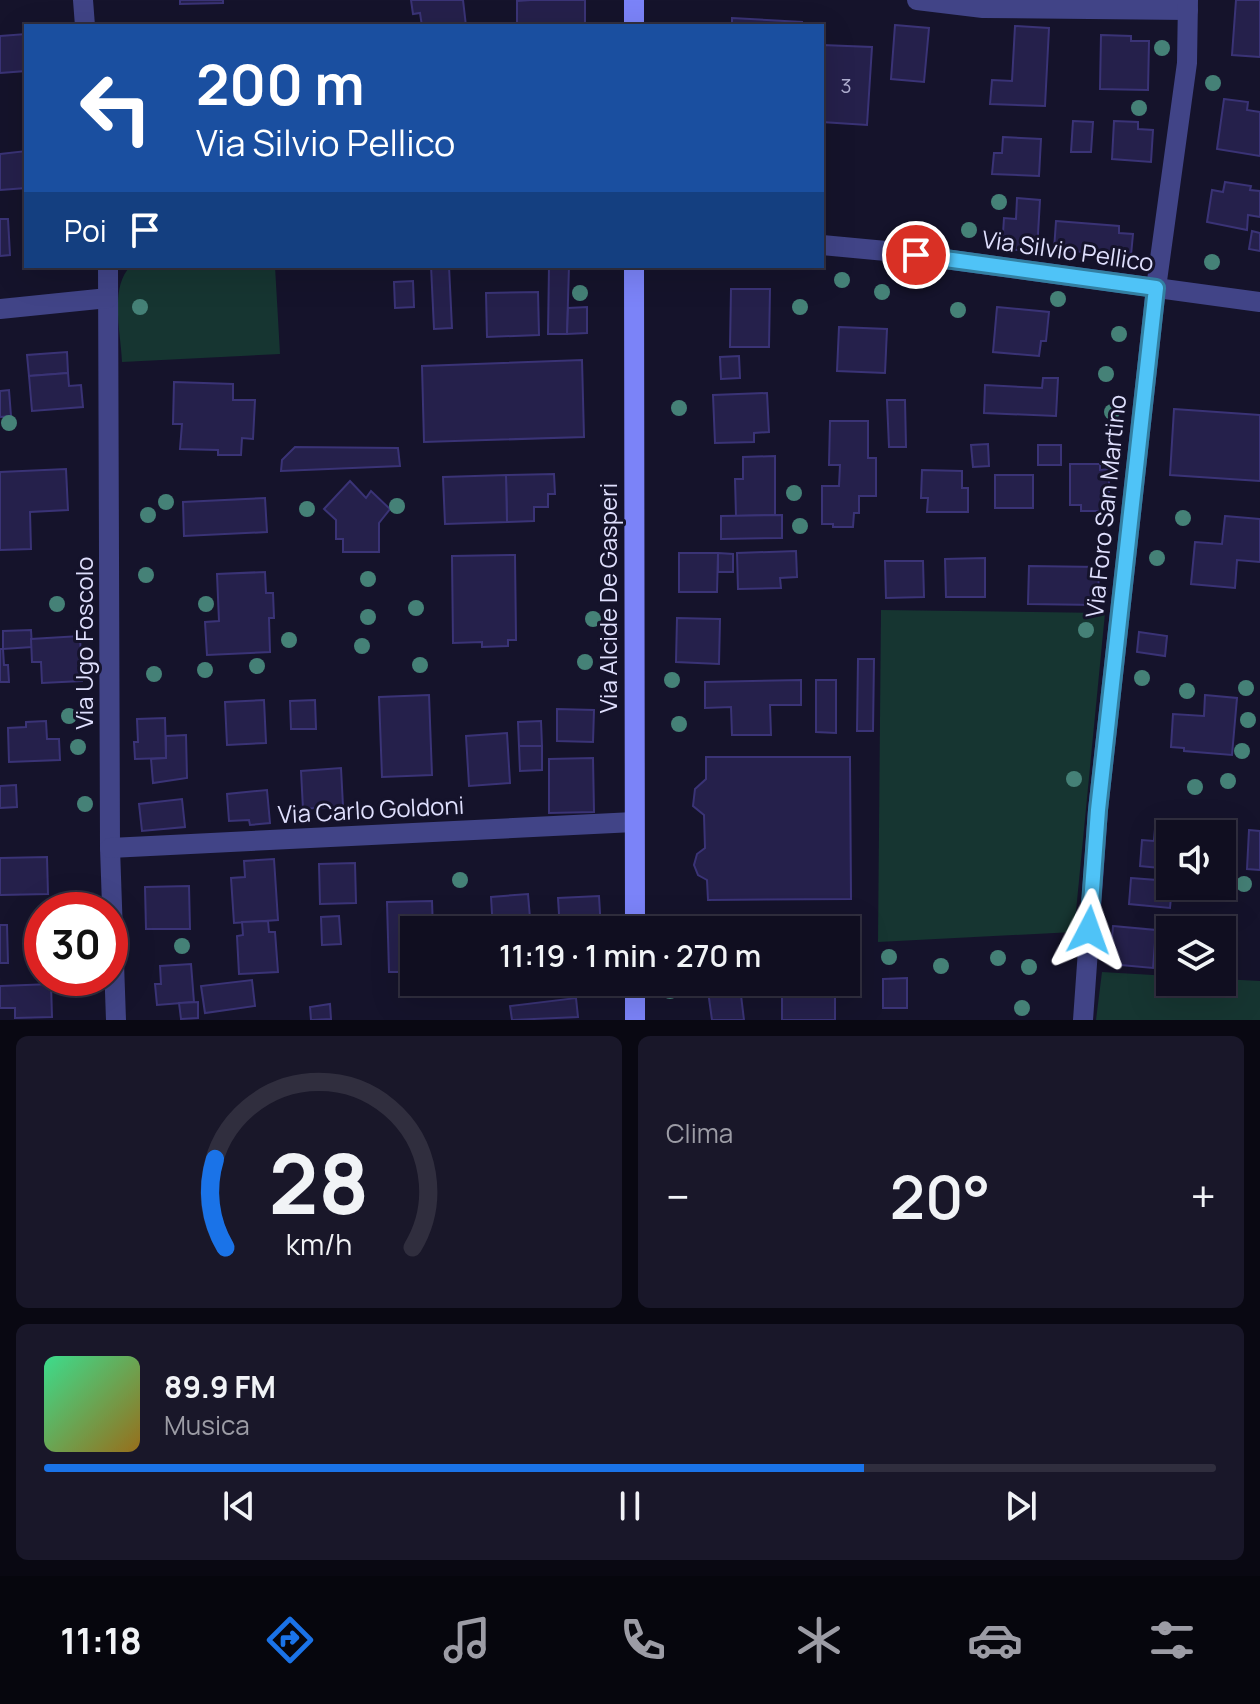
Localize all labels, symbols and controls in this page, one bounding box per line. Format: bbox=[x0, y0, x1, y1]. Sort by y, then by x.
text: 200 m bbox=[196, 45, 365, 122]
icon: left bbox=[64, 56, 168, 160]
house number: 3 bbox=[840, 72, 852, 99]
text: Via Silvio Pellico bbox=[196, 118, 455, 167]
icon: arrive bbox=[123, 208, 167, 252]
text: Poi bbox=[64, 210, 107, 251]
pin bbox=[882, 221, 950, 289]
street label: Via Silvio Pellico bbox=[980, 222, 1156, 278]
icon: arrive bbox=[894, 233, 938, 277]
street label: Via Foro San Martino bbox=[1077, 393, 1133, 619]
street label: Via Alcide De Gasperi bbox=[591, 483, 624, 713]
street label: Via Ugo Foscolo bbox=[67, 556, 100, 730]
street label: Via Carlo Goldoni bbox=[277, 788, 465, 830]
map controls bbox=[1156, 820, 1236, 996]
button: sound bbox=[1156, 820, 1236, 900]
position arrow bbox=[1047, 888, 1131, 972]
speed limit sign: 30 bbox=[24, 892, 128, 996]
button: layers bbox=[1156, 916, 1236, 996]
text: 11:19 · 1 min · 270 m bbox=[499, 935, 761, 976]
text: Clima bbox=[666, 1115, 733, 1151]
text: 28 bbox=[269, 1125, 369, 1239]
text: 20° bbox=[890, 1155, 991, 1237]
text: − bbox=[666, 1166, 690, 1226]
text: + bbox=[1191, 1166, 1216, 1226]
text: km/h bbox=[286, 1225, 352, 1264]
text: 89.9 FM bbox=[164, 1366, 276, 1407]
text: Musica bbox=[164, 1407, 250, 1443]
icon: previous bbox=[217, 1484, 261, 1528]
icon: pause bbox=[608, 1484, 652, 1528]
icon: next bbox=[999, 1484, 1043, 1528]
icon: directions bbox=[262, 1612, 318, 1668]
icon: music bbox=[439, 1612, 495, 1668]
icon: phone bbox=[615, 1612, 671, 1668]
icon: climate bbox=[791, 1612, 847, 1668]
icon: car bbox=[967, 1612, 1023, 1668]
icon: filters bbox=[1144, 1612, 1200, 1668]
text: 11:18 bbox=[60, 1616, 142, 1665]

